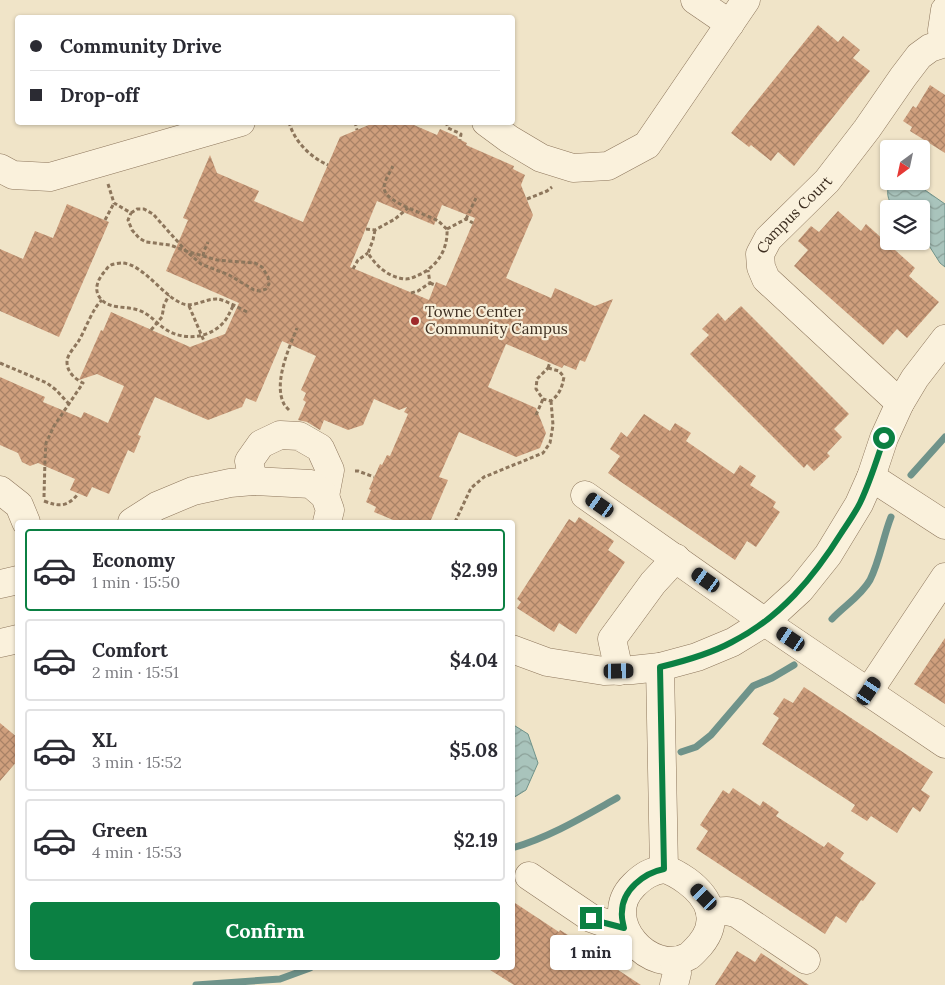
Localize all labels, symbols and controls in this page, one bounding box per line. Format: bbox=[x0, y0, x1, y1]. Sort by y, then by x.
text: Community Drive bbox=[60, 34, 222, 58]
text: Drop-off bbox=[60, 83, 139, 107]
north arrow bbox=[880, 140, 930, 190]
map controls bbox=[880, 140, 930, 250]
street label: Campus Court bbox=[752, 172, 836, 257]
button: layers bbox=[880, 200, 930, 250]
place label: Towne Center Community Campus bbox=[425, 302, 568, 338]
marker: Towne Center Community Campus bbox=[409, 315, 421, 327]
route start bbox=[873, 427, 895, 449]
car bbox=[583, 490, 616, 520]
icon: car bbox=[32, 548, 77, 593]
text: Economy bbox=[92, 548, 175, 572]
text: $2.99 bbox=[450, 558, 498, 582]
car bbox=[689, 565, 722, 595]
text: 1 min · 15:50 bbox=[92, 572, 180, 592]
car bbox=[774, 624, 807, 654]
icon: car bbox=[32, 638, 77, 683]
text: Comfort bbox=[92, 638, 168, 662]
text: $4.04 bbox=[450, 648, 498, 672]
text: 2 min · 15:51 bbox=[92, 662, 179, 682]
car bbox=[603, 663, 634, 679]
car bbox=[854, 674, 883, 708]
icon: car bbox=[32, 728, 77, 773]
text: XL bbox=[92, 728, 117, 752]
text: $5.08 bbox=[449, 738, 498, 762]
text: 3 min · 15:52 bbox=[92, 752, 182, 772]
icon: car bbox=[32, 818, 77, 863]
text: Green bbox=[92, 818, 148, 842]
text: $2.19 bbox=[454, 828, 498, 852]
text: 4 min · 15:53 bbox=[92, 842, 182, 862]
car bbox=[688, 881, 719, 913]
button: Confirm bbox=[30, 902, 500, 960]
route end bbox=[580, 907, 602, 929]
callout: 1 min bbox=[550, 936, 632, 970]
text: 1 min bbox=[571, 942, 611, 962]

